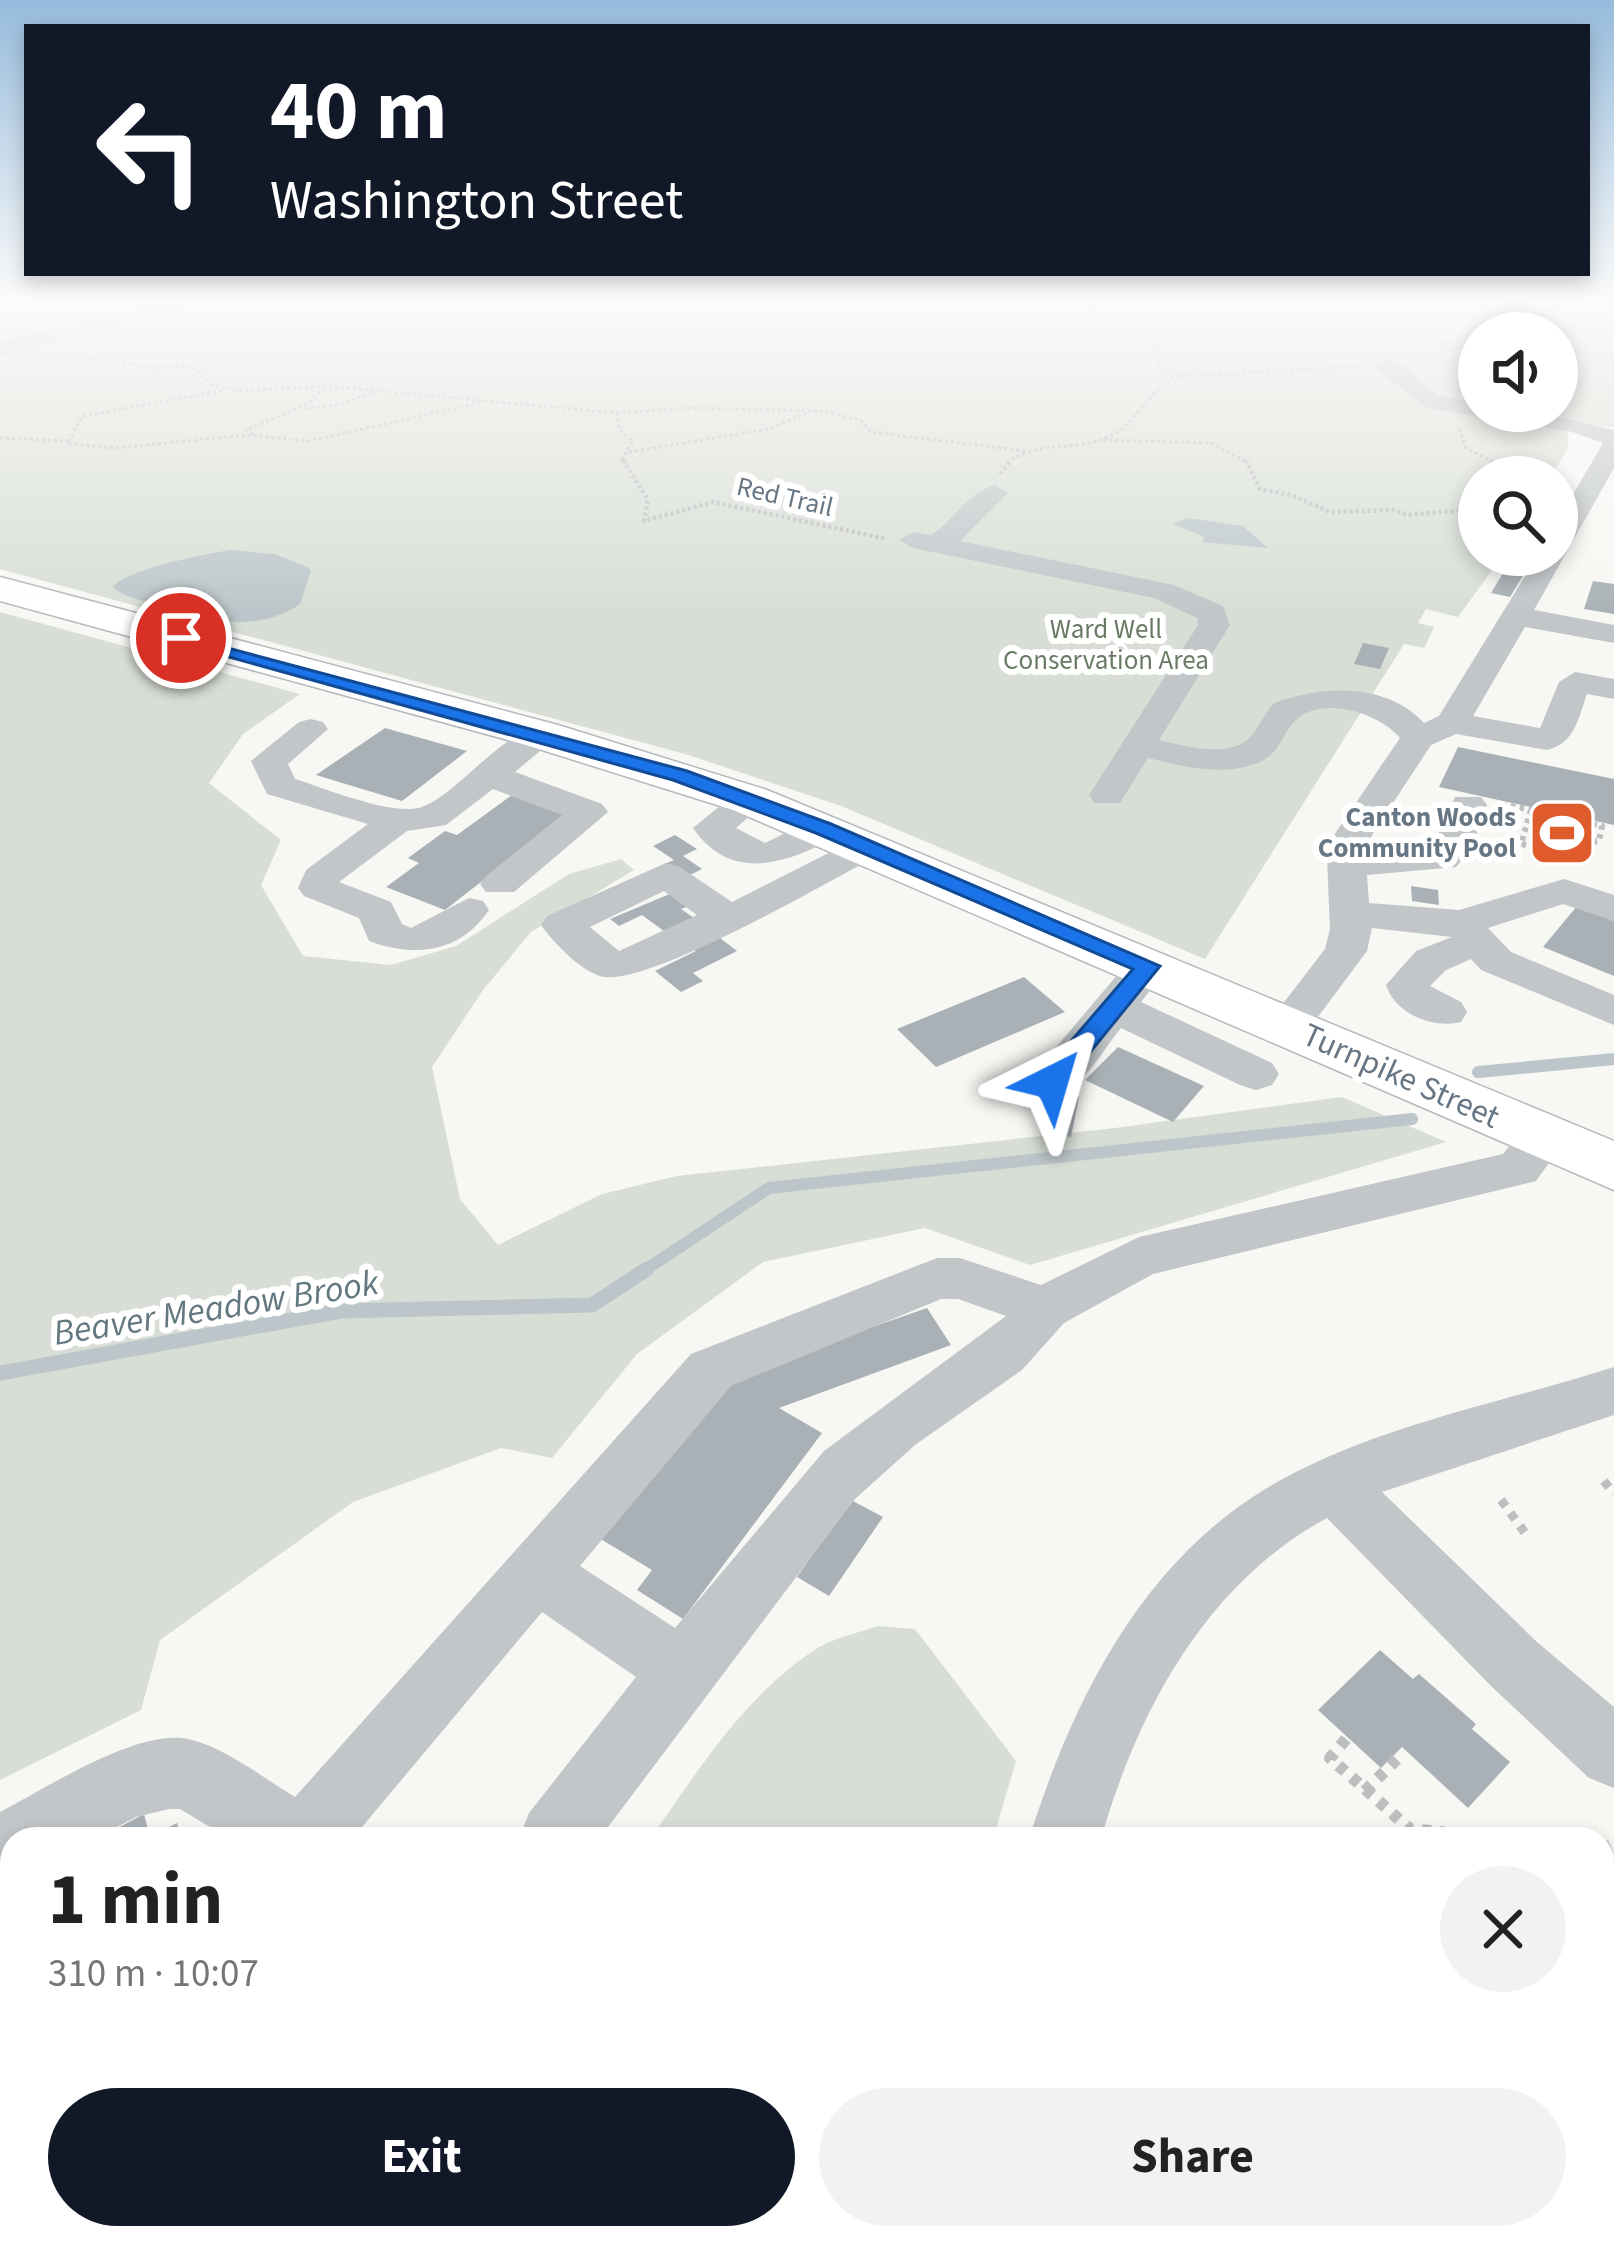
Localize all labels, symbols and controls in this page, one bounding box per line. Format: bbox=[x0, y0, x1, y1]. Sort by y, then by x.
text: 40 m bbox=[270, 52, 448, 172]
icon: left bbox=[72, 72, 228, 228]
text: Washington Street bbox=[270, 163, 683, 240]
map controls bbox=[1458, 312, 1578, 576]
button: sound bbox=[1458, 312, 1578, 432]
button: search bbox=[1458, 456, 1578, 576]
street label: Red Trail bbox=[733, 467, 837, 527]
pin bbox=[130, 587, 232, 689]
icon: arrive bbox=[148, 605, 214, 671]
park label: Ward Well Conservation Area bbox=[1003, 610, 1209, 680]
place label: Canton Woods Community Pool bbox=[1318, 798, 1516, 868]
sports icon: Canton Woods Community Pool bbox=[1527, 798, 1597, 868]
street label: Turnpike Street bbox=[1295, 1012, 1507, 1140]
position arrow bbox=[989, 1019, 1115, 1145]
water label: Beaver Meadow Brook bbox=[50, 1257, 383, 1359]
text: 1 min bbox=[48, 1849, 223, 1952]
button: close bbox=[1440, 1866, 1566, 1992]
text: 310 m · 10:07 bbox=[48, 1946, 259, 2002]
button: Exit bbox=[48, 2088, 795, 2226]
button: Share bbox=[819, 2088, 1566, 2226]

